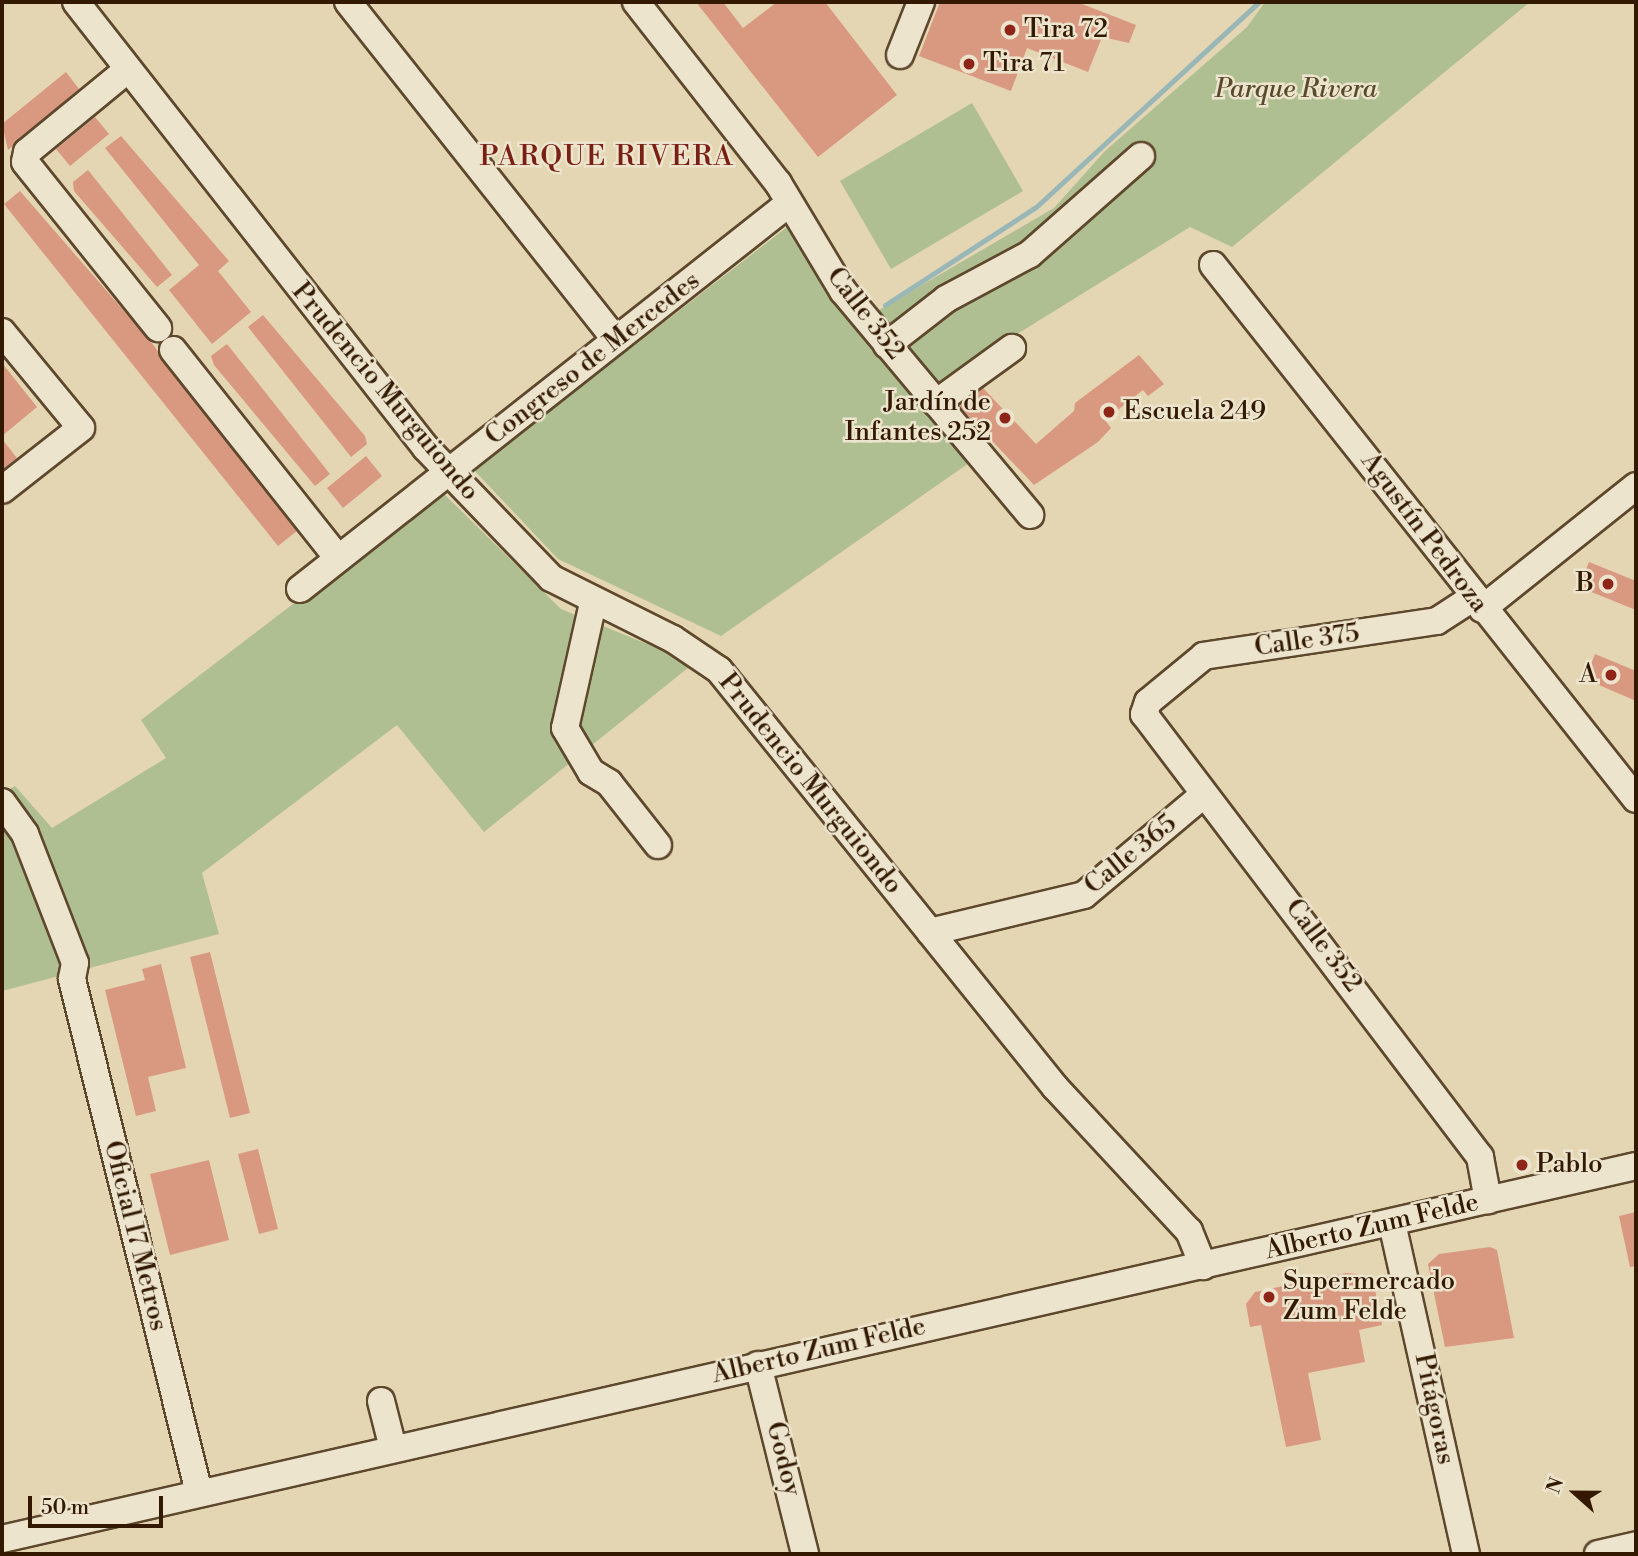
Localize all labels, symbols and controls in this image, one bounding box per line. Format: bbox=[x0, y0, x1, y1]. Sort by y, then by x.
place label: Tira 72 bbox=[1024, 14, 1108, 46]
marker: Tira 72 bbox=[1002, 22, 1018, 38]
place label: Tira 71 bbox=[983, 48, 1065, 80]
marker: Tira 71 bbox=[961, 56, 977, 72]
park label: Parque Rivera bbox=[1215, 74, 1377, 106]
district label: PARQUE RIVERA bbox=[481, 140, 733, 174]
street label: Calle 352 bbox=[819, 262, 911, 366]
street label: Congreso de Mercedes bbox=[480, 266, 706, 452]
street label: Prudencio Murguiondo bbox=[285, 277, 485, 507]
place label: Jardín de Infantes 252 bbox=[845, 387, 991, 448]
place label: Escuela 249 bbox=[1123, 396, 1266, 428]
marker: Escuela 249 bbox=[1101, 404, 1117, 420]
marker: Jardín de Infantes 252 bbox=[997, 410, 1013, 426]
street label: Agustín Pedroza bbox=[1354, 447, 1494, 619]
place label: B bbox=[1576, 568, 1594, 600]
marker: B bbox=[1600, 576, 1616, 592]
street label: Calle 375 bbox=[1253, 618, 1361, 664]
place label: A bbox=[1579, 659, 1597, 691]
street label: Prudencio Murguiondo bbox=[711, 667, 909, 901]
marker: A bbox=[1603, 667, 1619, 683]
street label: Calle 365 bbox=[1079, 808, 1183, 902]
street label: Calle 352 bbox=[1278, 893, 1368, 999]
street label: Oficial 17 Metros bbox=[96, 1138, 174, 1334]
place label: Pablo bbox=[1536, 1149, 1603, 1181]
marker: Pablo bbox=[1514, 1157, 1530, 1173]
street label: Alberto Zum Felde bbox=[1262, 1187, 1482, 1267]
place label: Supermercado Zum Felde bbox=[1283, 1266, 1455, 1328]
marker: Supermercado Zum Felde bbox=[1261, 1289, 1277, 1305]
street label: Alberto Zum Felde bbox=[709, 1311, 929, 1391]
street label: Pitágoras bbox=[1407, 1351, 1461, 1467]
street label: Godoy bbox=[759, 1419, 807, 1499]
north arrow bbox=[1540, 1458, 1610, 1528]
text: N bbox=[1541, 1474, 1569, 1497]
scale bar bbox=[32, 1482, 166, 1526]
text: 50 m bbox=[41, 1495, 89, 1521]

